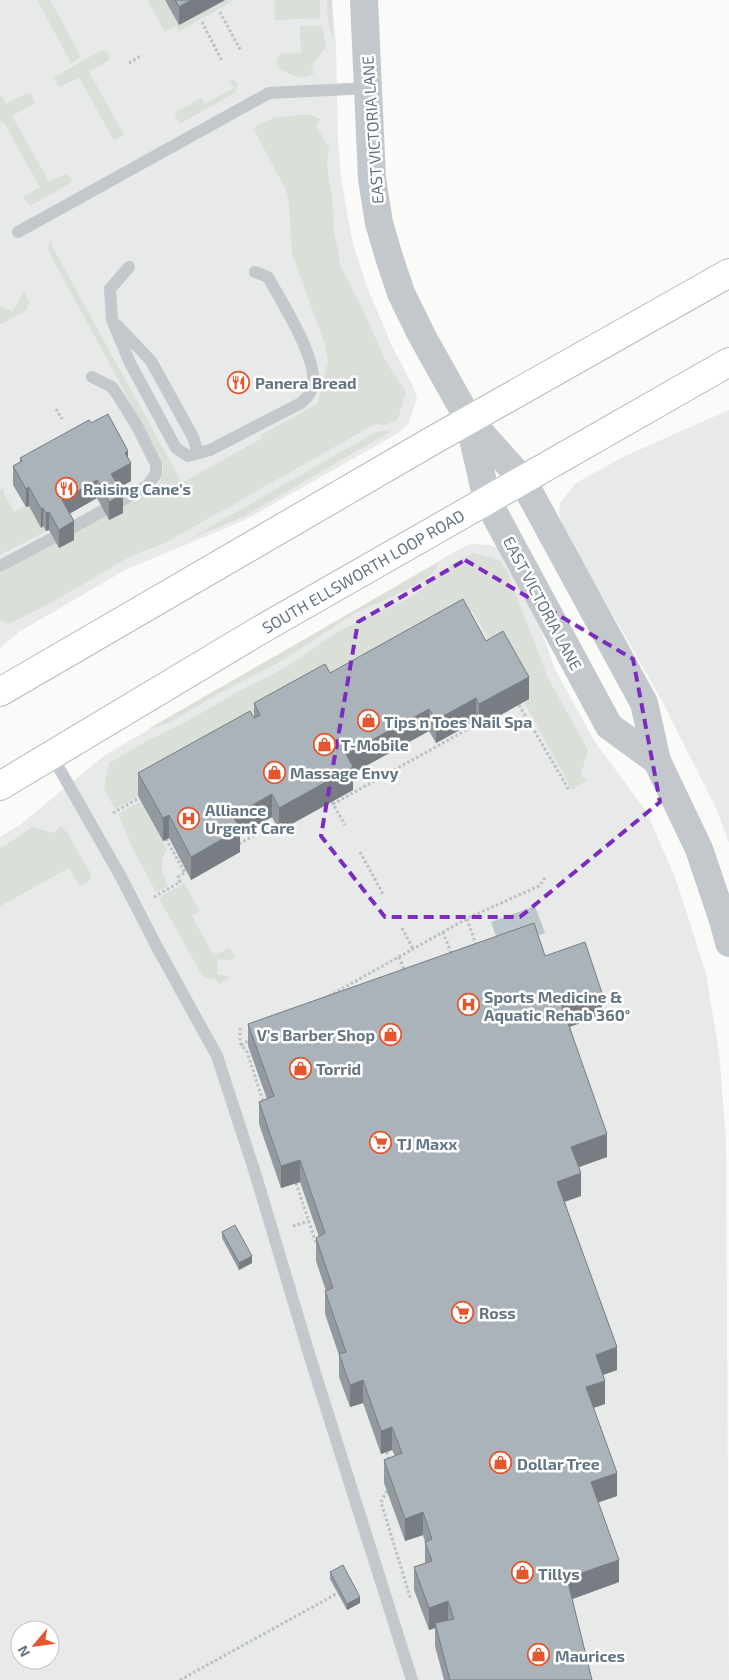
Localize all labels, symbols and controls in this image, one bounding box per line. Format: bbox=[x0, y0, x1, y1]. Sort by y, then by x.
street label: EAST VICTORIA LANE bbox=[357, 55, 387, 205]
restaurant icon: Panera Bread bbox=[227, 370, 251, 394]
place label: Panera Bread bbox=[255, 373, 357, 392]
restaurant icon: Raising Cane's bbox=[55, 476, 79, 500]
place label: Raising Cane's bbox=[83, 479, 191, 498]
street label: SOUTH ELLSWORTH LOOP ROAD bbox=[258, 505, 468, 637]
street label: EAST VICTORIA LANE bbox=[500, 533, 586, 673]
shop icon: Tips n Toes Nail Spa bbox=[356, 709, 380, 733]
place label: Tips n Toes Nail Spa bbox=[384, 712, 532, 731]
shop icon: T-Mobile bbox=[313, 732, 337, 756]
place label: T-Mobile bbox=[341, 735, 409, 754]
shop icon: Massage Envy bbox=[262, 760, 286, 784]
place label: Massage Envy bbox=[290, 763, 399, 783]
place label: Alliance Urgent Care bbox=[205, 800, 295, 837]
hospital icon: Alliance Urgent Care bbox=[177, 806, 201, 830]
place label: Sports Medicine & Aquatic Rehab 360° bbox=[484, 987, 630, 1024]
hospital icon: Sports Medicine & Aquatic Rehab 360° bbox=[456, 993, 480, 1017]
shop icon: V's Barber Shop bbox=[379, 1022, 403, 1046]
place label: V's Barber Shop bbox=[257, 1025, 375, 1044]
shop icon: Torrid bbox=[288, 1056, 312, 1080]
place label: Torrid bbox=[316, 1059, 361, 1078]
supermarket icon: TJ Maxx bbox=[369, 1131, 393, 1155]
place label: TJ Maxx bbox=[397, 1134, 457, 1153]
supermarket icon: Ross bbox=[451, 1300, 475, 1324]
place label: Ross bbox=[479, 1303, 516, 1322]
shop icon: Dollar Tree bbox=[489, 1451, 513, 1475]
place label: Dollar Tree bbox=[517, 1454, 600, 1473]
shop icon: Tillys bbox=[510, 1561, 534, 1585]
place label: Tillys bbox=[538, 1564, 580, 1584]
north arrow bbox=[10, 1620, 60, 1670]
text: N bbox=[13, 1643, 33, 1660]
shop icon: Maurices bbox=[527, 1643, 551, 1667]
place label: Maurices bbox=[555, 1646, 625, 1665]

